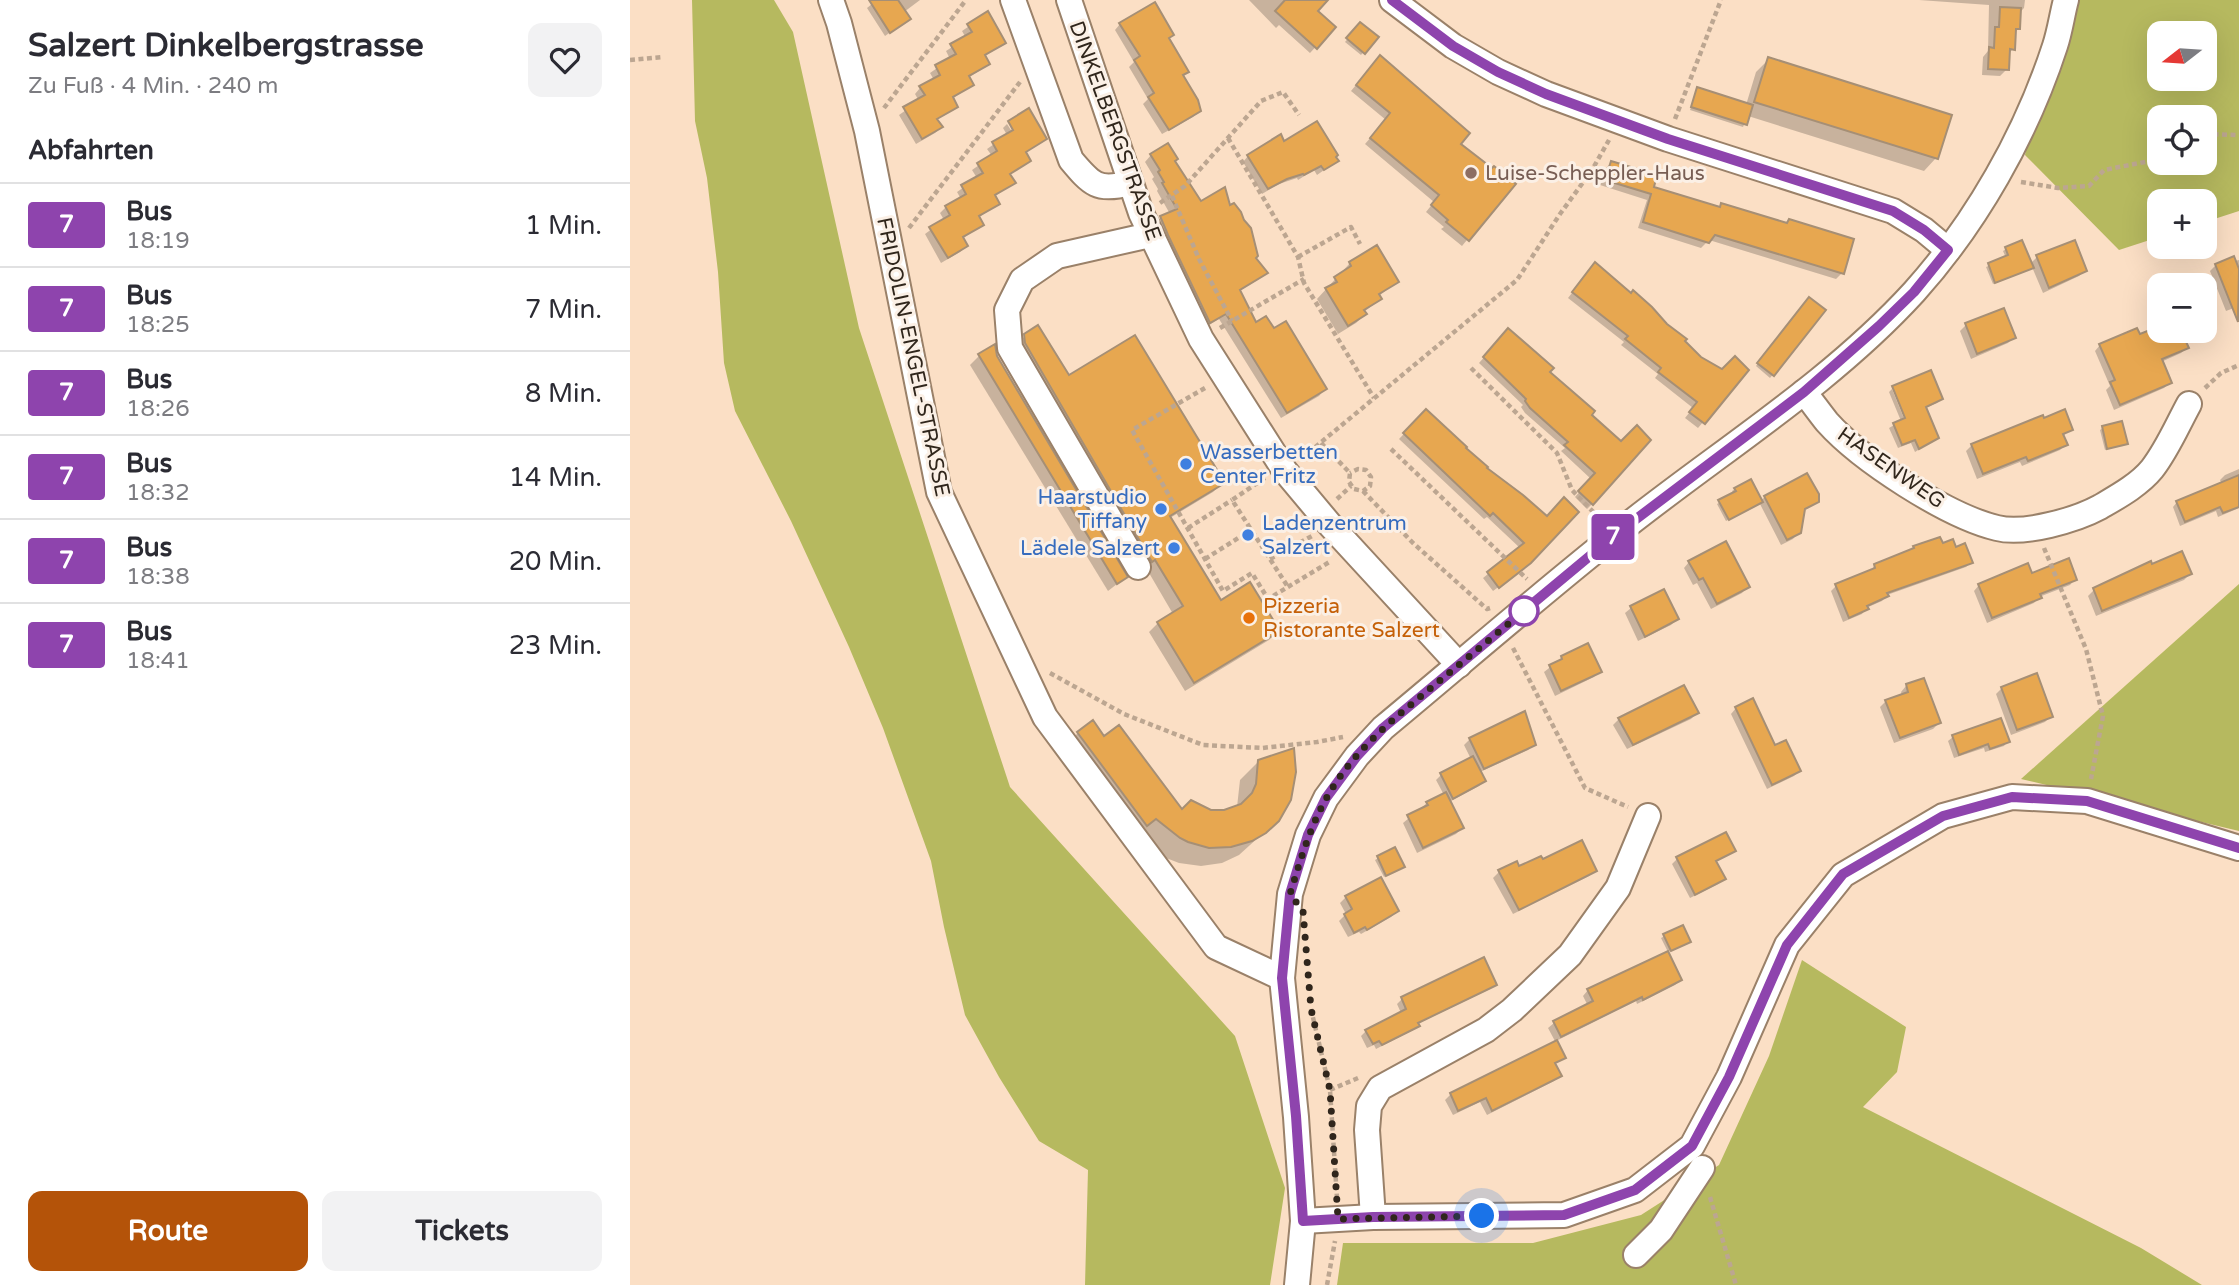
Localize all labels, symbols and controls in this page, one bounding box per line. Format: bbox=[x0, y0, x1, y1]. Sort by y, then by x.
street label: DINKELBERGSTRASSE bbox=[1064, 18, 1166, 244]
north arrow bbox=[2147, 21, 2217, 91]
map controls bbox=[2147, 21, 2217, 343]
button: heart bbox=[528, 23, 602, 97]
text: Salzert Dinkelbergstrasse bbox=[28, 26, 424, 65]
text: Zu Fuß · 4 Min. · 240 m bbox=[28, 72, 278, 100]
button: locate bbox=[2147, 105, 2217, 175]
text: Abfahrten bbox=[28, 135, 154, 166]
place label: Luise‑Scheppler‑Haus bbox=[1485, 161, 1705, 186]
marker: Luise‑Scheppler‑Haus bbox=[1463, 165, 1479, 181]
button: + bbox=[2147, 189, 2217, 259]
text: Bus bbox=[126, 196, 172, 227]
text: 7 bbox=[59, 210, 74, 239]
text: 1 Min. bbox=[525, 210, 602, 241]
street label: FRIDOLIN-ENGEL-STRASSE bbox=[871, 215, 955, 499]
text: 18:19 bbox=[126, 227, 190, 255]
button: − bbox=[2147, 273, 2217, 343]
text: Bus bbox=[126, 280, 172, 311]
text: 7 bbox=[59, 294, 74, 323]
text: 7 Min. bbox=[525, 294, 602, 325]
text: 18:25 bbox=[126, 311, 190, 339]
text: Bus bbox=[126, 364, 172, 395]
text: 7 bbox=[59, 378, 74, 407]
text: 8 Min. bbox=[525, 378, 602, 409]
text: 18:26 bbox=[126, 395, 190, 423]
street label: HASENWEG bbox=[1833, 422, 1949, 514]
place label: Wasserbetten Center Fritz bbox=[1200, 440, 1338, 489]
text: Bus bbox=[126, 448, 172, 479]
marker: Wasserbetten Center Fritz bbox=[1178, 456, 1194, 472]
text: 7 bbox=[59, 462, 74, 491]
text: 14 Min. bbox=[509, 462, 602, 493]
text: 18:32 bbox=[126, 479, 190, 507]
place label: Haarstudio Tiffany bbox=[1037, 485, 1147, 534]
marker: Haarstudio Tiffany bbox=[1153, 501, 1169, 517]
place label: Ladenzentrum Salzert bbox=[1262, 511, 1407, 560]
line badge: 7 bbox=[1590, 514, 1636, 560]
text: 7 bbox=[1605, 522, 1621, 551]
marker: Ladenzentrum Salzert bbox=[1240, 527, 1256, 543]
text: Bus bbox=[126, 532, 172, 563]
place label: Lädele Salzert bbox=[1020, 536, 1160, 561]
marker: Lädele Salzert bbox=[1166, 540, 1182, 556]
text: 7 bbox=[59, 546, 74, 575]
text: 20 Min. bbox=[509, 546, 602, 577]
text: 18:38 bbox=[126, 563, 190, 591]
place label: Pizzeria Ristorante Salzert bbox=[1263, 594, 1440, 643]
unlabelled marker bbox=[1509, 596, 1539, 626]
marker: Pizzeria Ristorante Salzert bbox=[1241, 610, 1257, 626]
text: Bus bbox=[126, 616, 172, 647]
text: 7 bbox=[59, 630, 74, 659]
text: 23 Min. bbox=[509, 630, 602, 661]
text: 18:41 bbox=[126, 647, 190, 675]
button: Route bbox=[28, 1191, 308, 1271]
button: Tickets bbox=[322, 1191, 602, 1271]
your location bbox=[1464, 1198, 1499, 1233]

